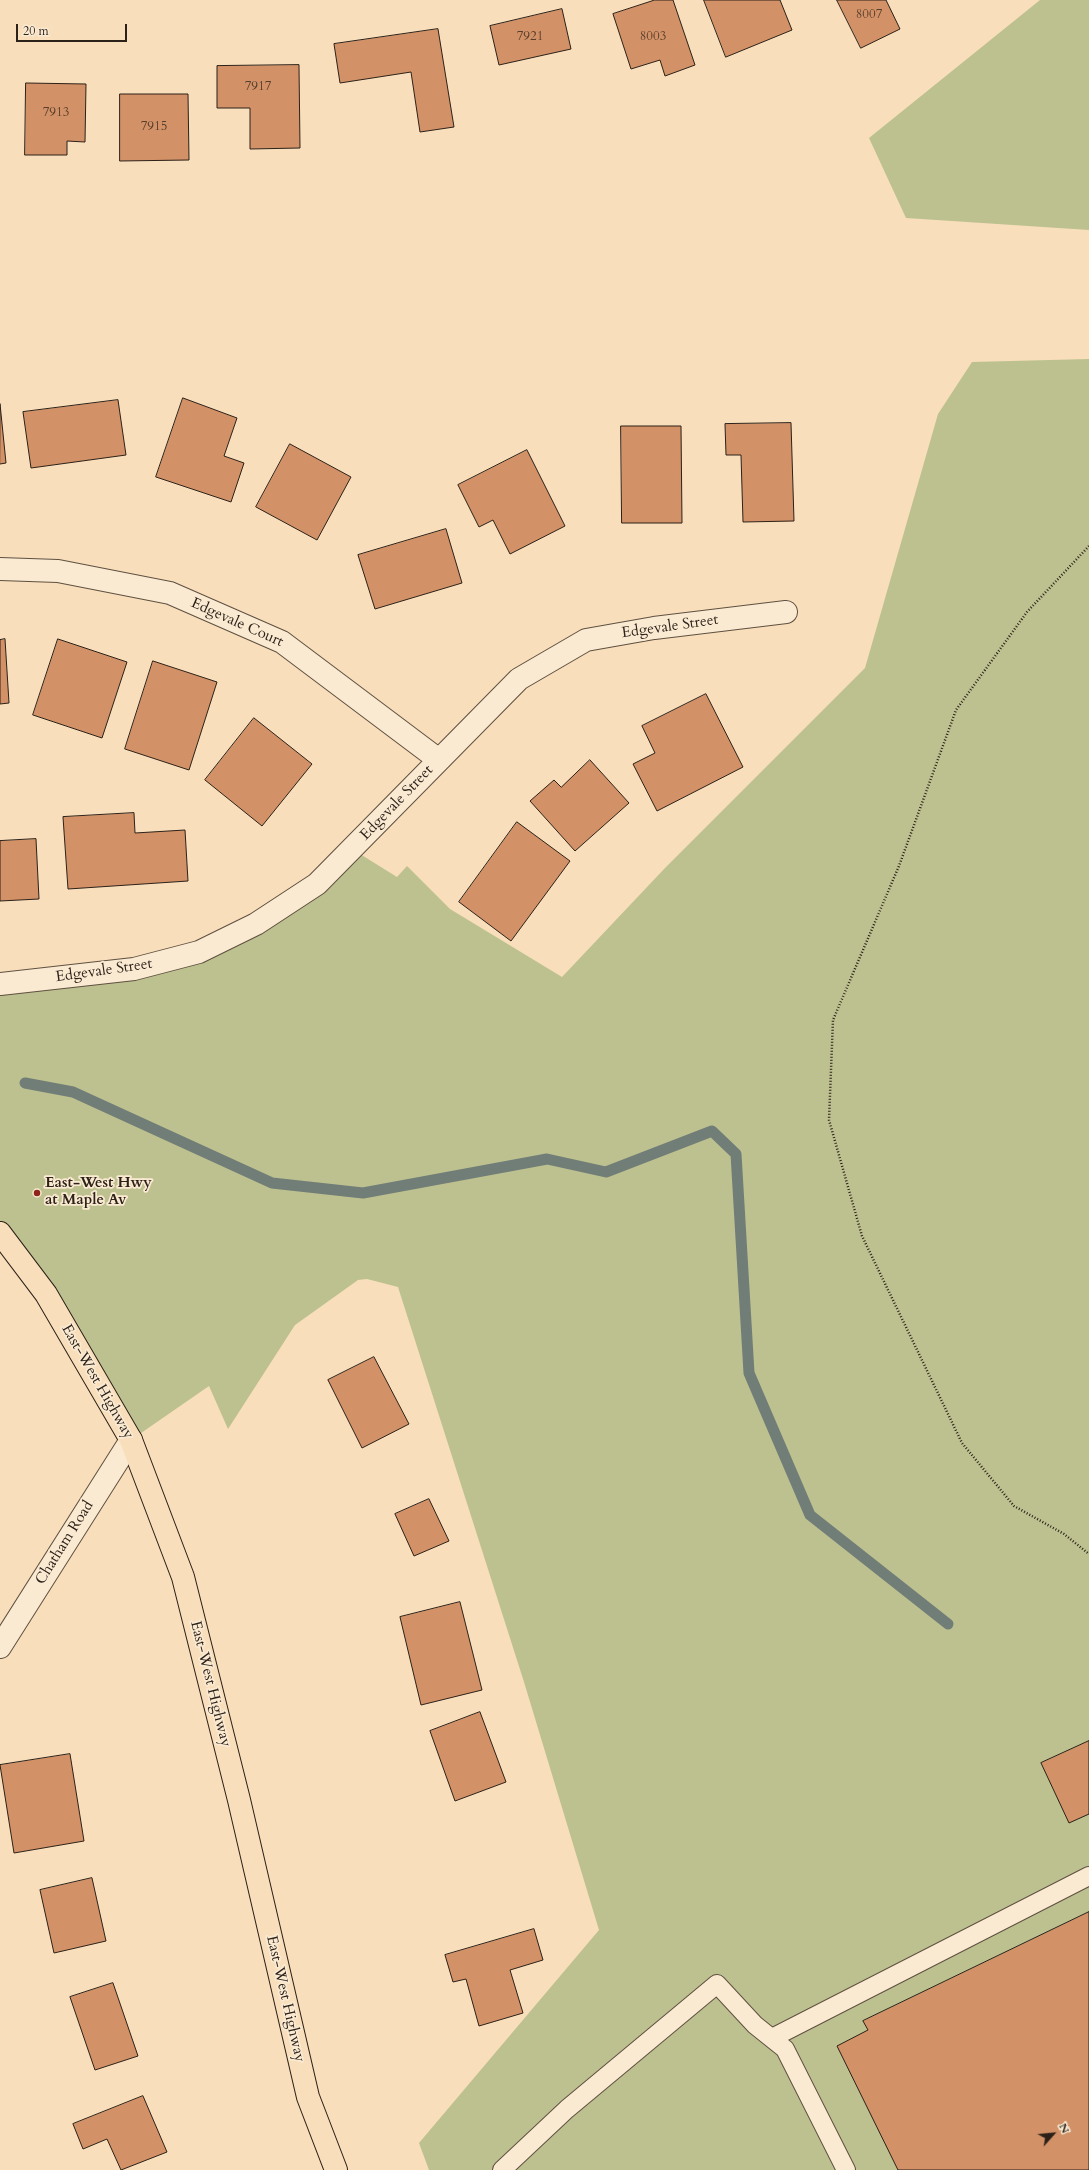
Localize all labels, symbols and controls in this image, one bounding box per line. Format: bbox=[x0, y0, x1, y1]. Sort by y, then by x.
house number: 8007 bbox=[856, 7, 882, 23]
scale bar bbox=[18, 16, 129, 42]
text: 20 m bbox=[23, 23, 49, 39]
house number: 7921 bbox=[517, 29, 543, 45]
house number: 8003 bbox=[640, 29, 666, 45]
house number: 7917 bbox=[245, 79, 271, 95]
house number: 7913 bbox=[43, 105, 69, 121]
house number: 7915 bbox=[141, 119, 167, 135]
street label: Edgevale Court bbox=[188, 595, 286, 651]
street label: Edgevale Street bbox=[621, 611, 719, 643]
street label: Edgevale Street bbox=[357, 762, 437, 844]
street label: Edgevale Street bbox=[55, 955, 153, 987]
place label: East-West Hwy at Maple Av bbox=[45, 1175, 152, 1210]
marker: East-West Hwy at Maple Av bbox=[32, 1188, 42, 1198]
street label: East-West Highway bbox=[57, 1322, 137, 1442]
street label: Chatham Road bbox=[32, 1498, 98, 1588]
street label: East-West Highway bbox=[186, 1619, 234, 1749]
street label: East-West Highway bbox=[262, 1934, 308, 2064]
north arrow bbox=[1033, 2114, 1073, 2154]
text: N bbox=[1055, 2121, 1073, 2136]

